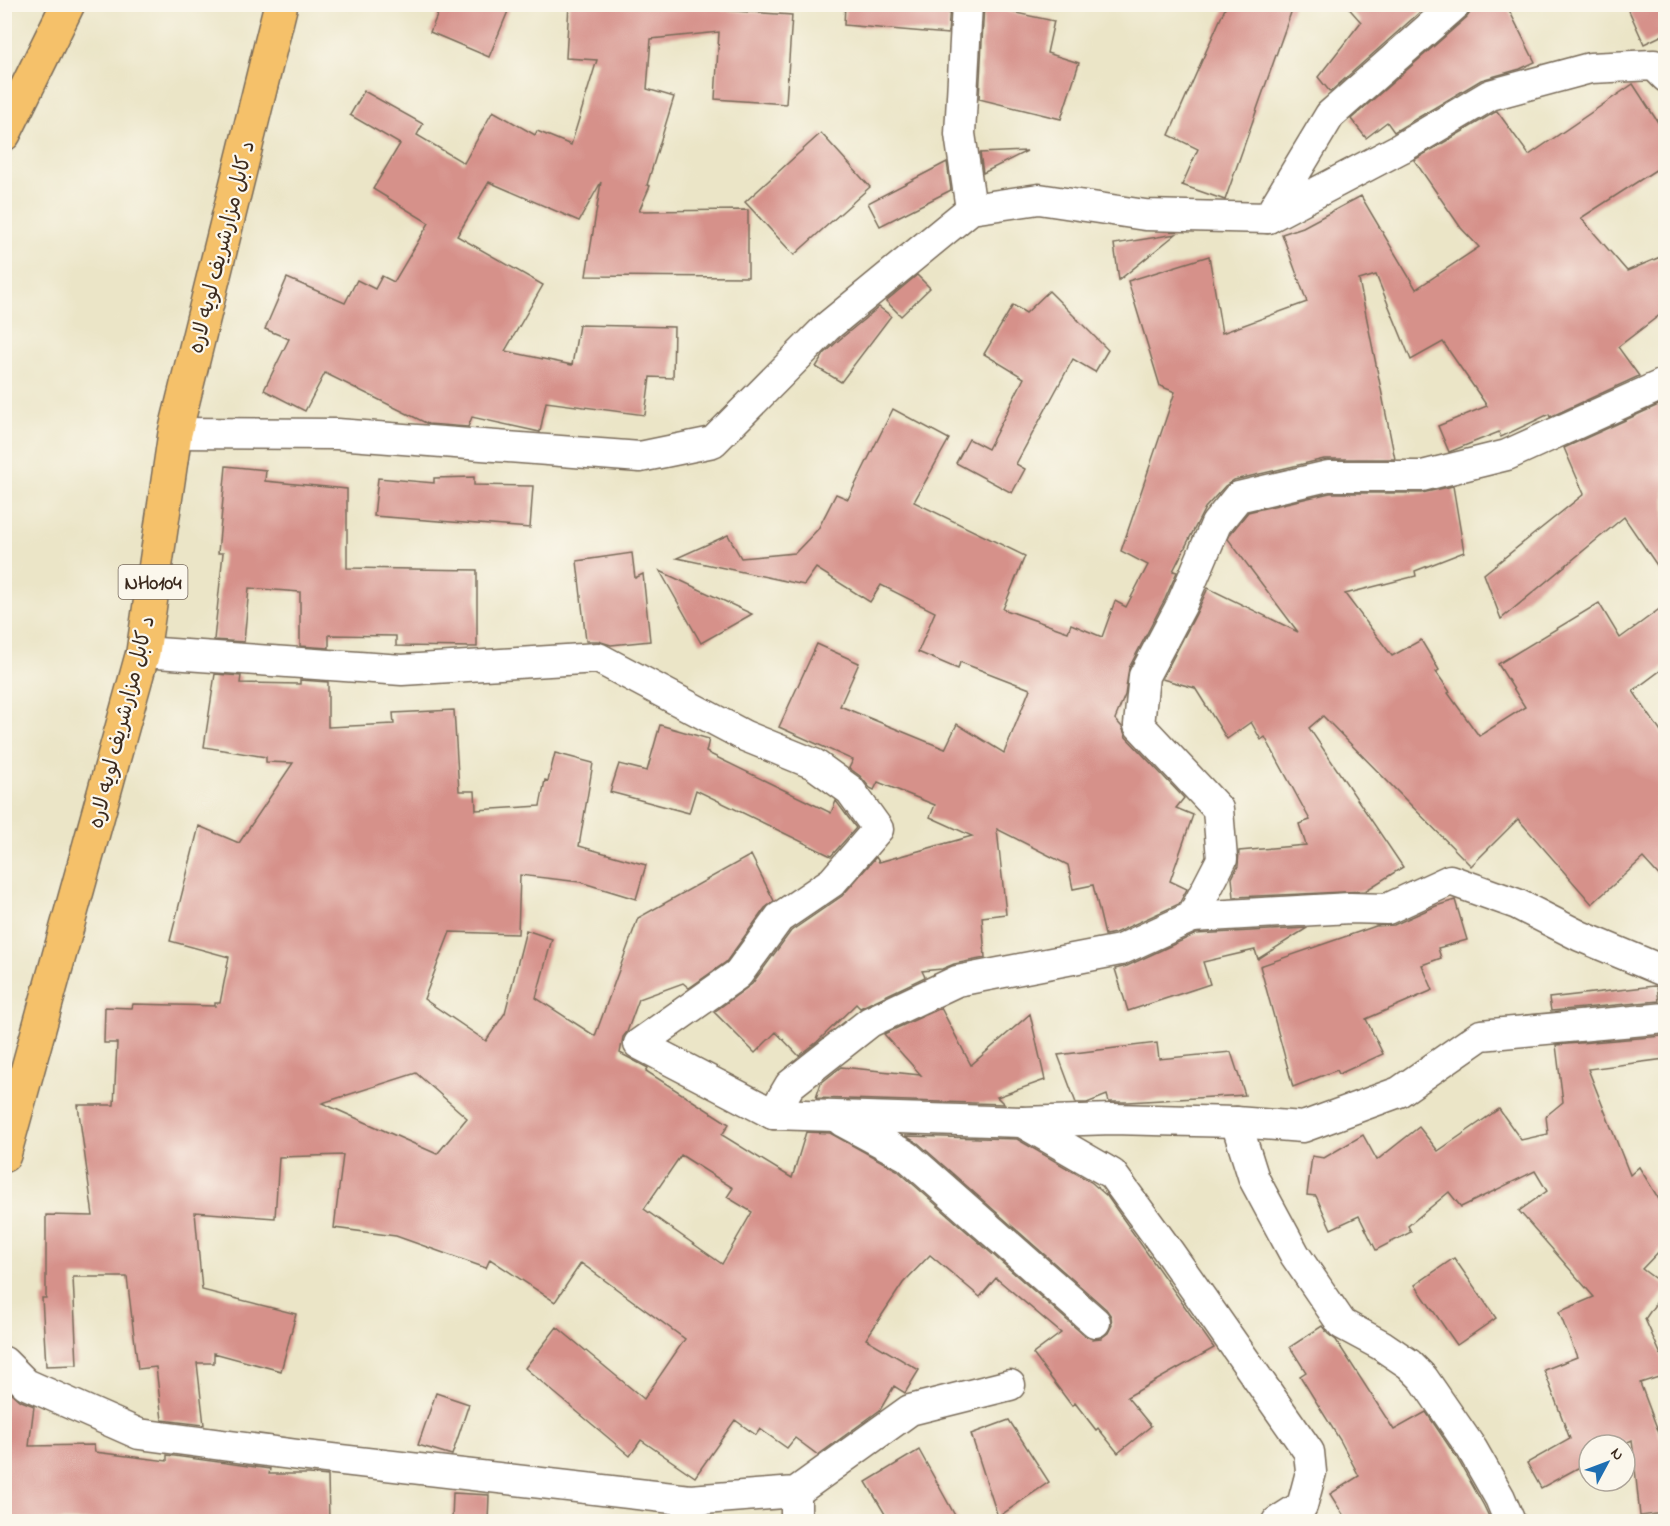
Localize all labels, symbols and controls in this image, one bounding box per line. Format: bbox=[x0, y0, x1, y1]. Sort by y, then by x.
street label: د کابل مزارشریف لویه لاره bbox=[182, 138, 264, 357]
road number: NH0104 bbox=[118, 565, 188, 599]
street label: د کابل مزارشریف لویه لاره bbox=[82, 613, 164, 832]
north arrow bbox=[1577, 1433, 1637, 1493]
text: N bbox=[1604, 1443, 1630, 1467]

